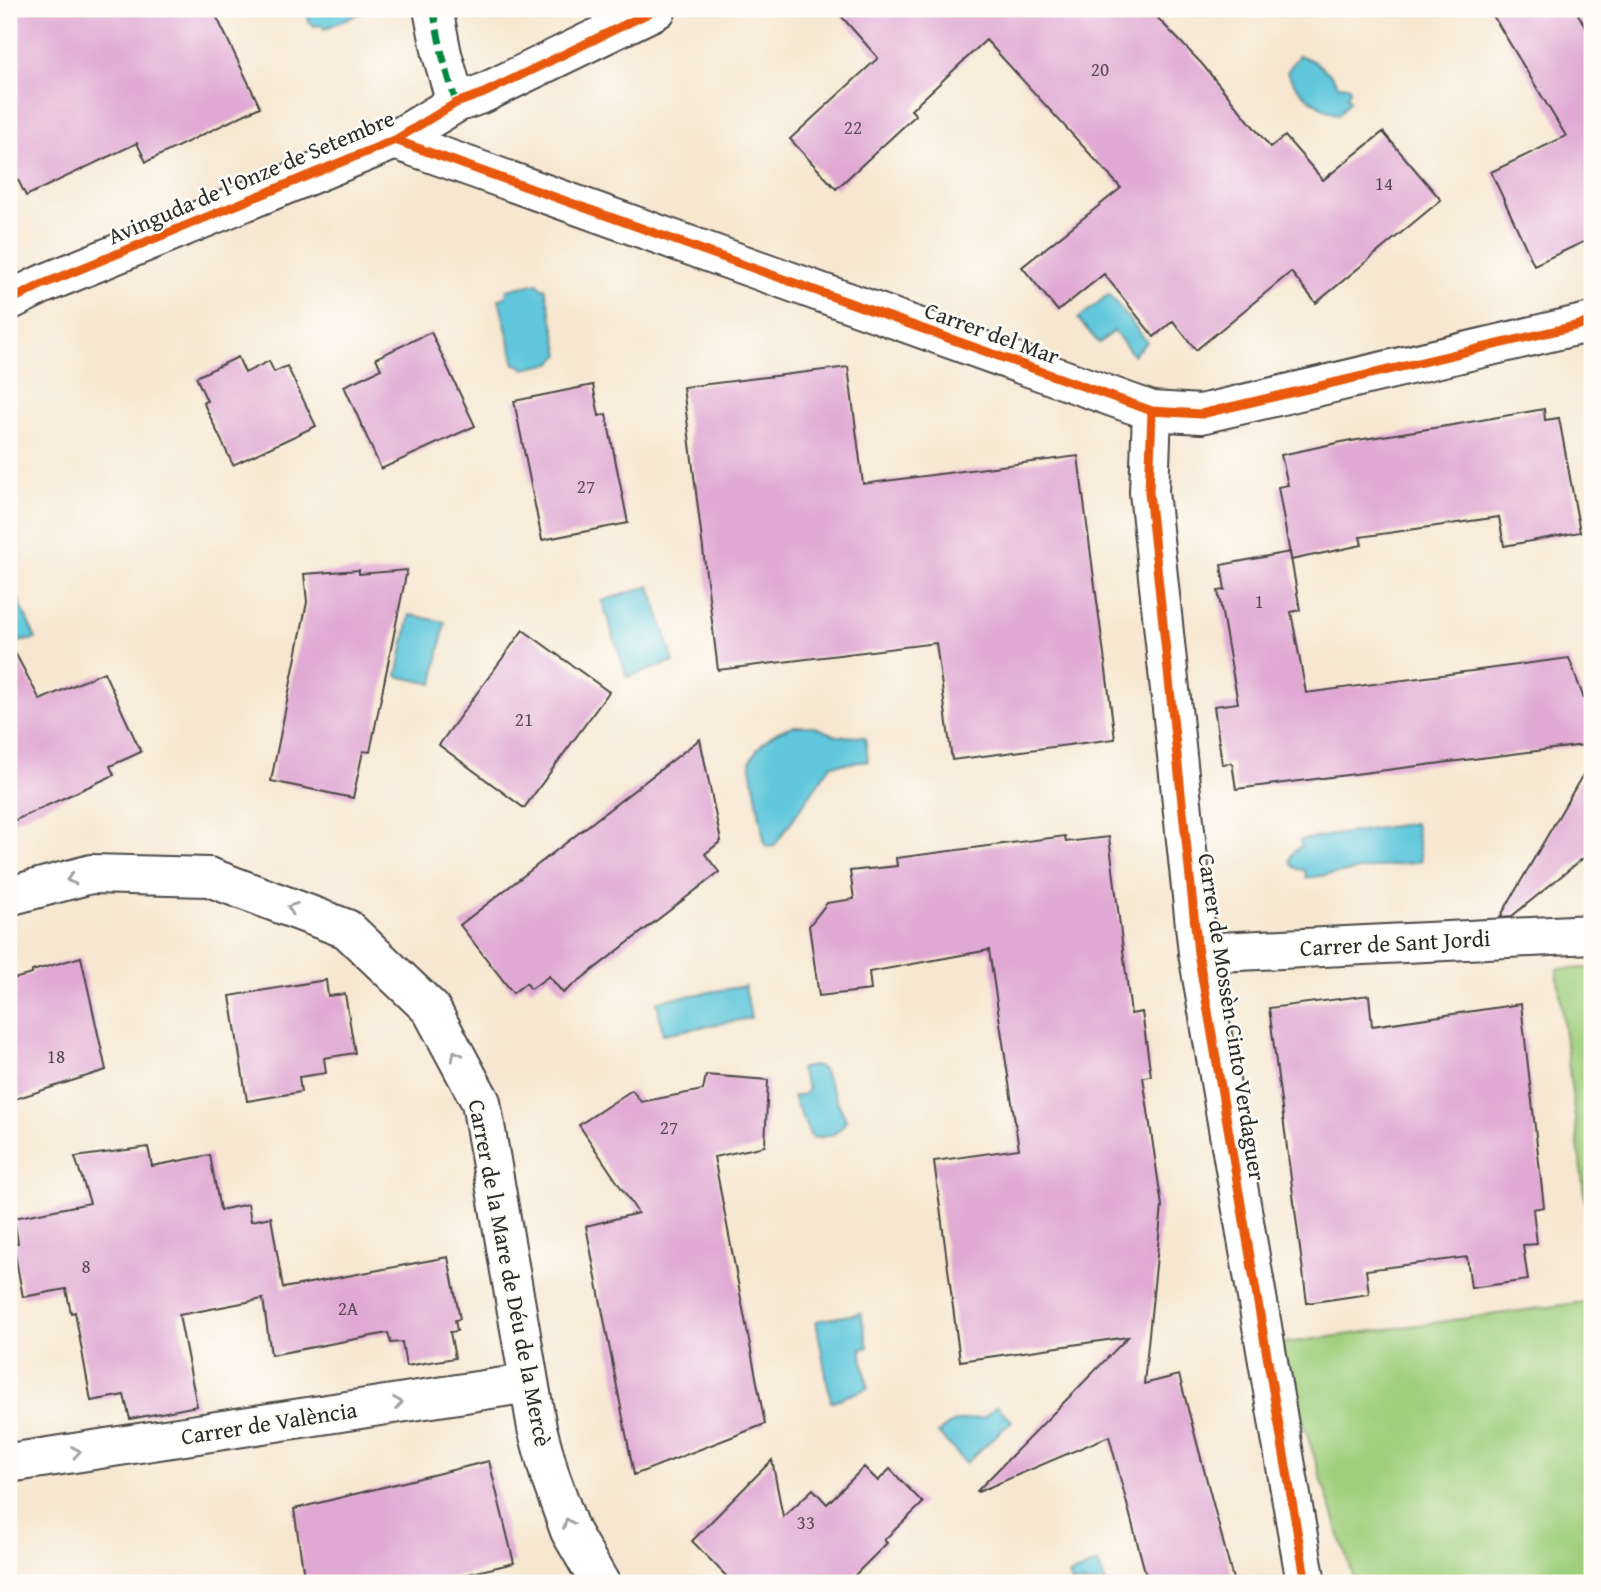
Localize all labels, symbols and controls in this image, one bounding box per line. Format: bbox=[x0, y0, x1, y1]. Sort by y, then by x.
house number: 20 bbox=[1091, 55, 1109, 83]
street label: Avinguda de l'Onze de Setembre bbox=[102, 101, 399, 252]
house number: 22 bbox=[844, 113, 862, 141]
house number: 14 bbox=[1375, 169, 1393, 197]
street label: Carrer del Mar bbox=[920, 293, 1065, 372]
house number: 27 bbox=[577, 472, 595, 500]
house number: 1 bbox=[1254, 587, 1264, 615]
house number: 21 bbox=[515, 705, 533, 733]
street label: Carrer de Mossèn Cinto Verdaguer bbox=[1190, 851, 1275, 1183]
one-way arrow bbox=[65, 871, 77, 885]
one-way arrow bbox=[286, 903, 298, 917]
street label: Carrer de Sant Jordi bbox=[1299, 921, 1491, 964]
house number: 18 bbox=[47, 1042, 65, 1070]
one-way arrow bbox=[451, 1050, 464, 1062]
street label: Carrer de la Mare de Déu de la Mercè bbox=[461, 1096, 560, 1449]
house number: 27 bbox=[660, 1113, 678, 1141]
house number: 8 bbox=[81, 1252, 91, 1280]
house number: 2A bbox=[338, 1294, 359, 1322]
street label: Carrer de València bbox=[179, 1392, 359, 1453]
one-way arrow bbox=[392, 1396, 404, 1411]
one-way arrow bbox=[70, 1445, 82, 1460]
house number: 33 bbox=[797, 1508, 815, 1536]
one-way arrow bbox=[562, 1518, 576, 1530]

